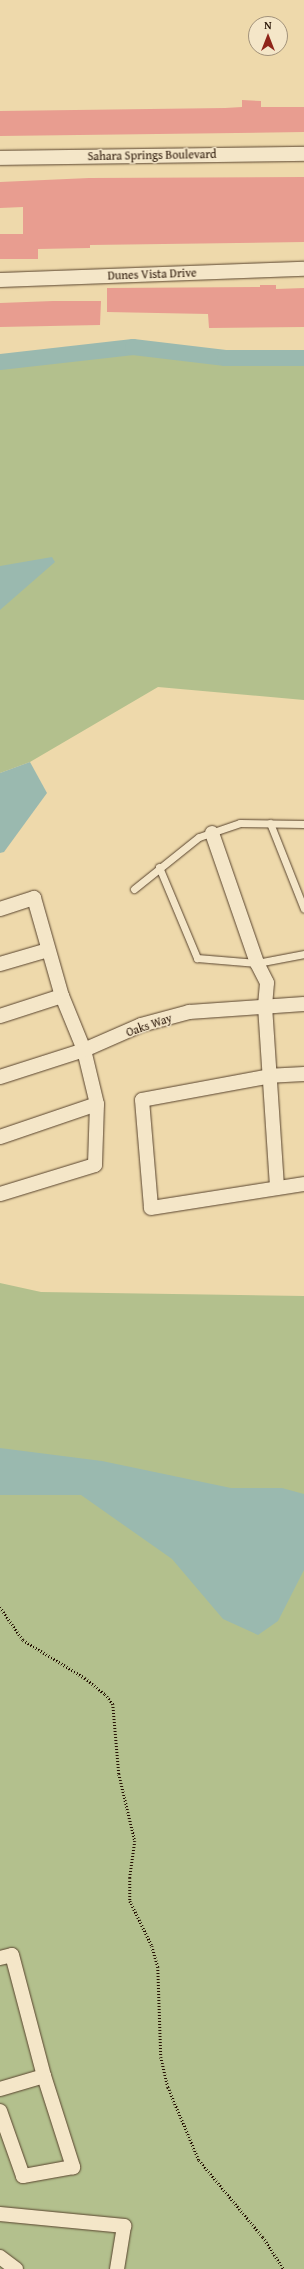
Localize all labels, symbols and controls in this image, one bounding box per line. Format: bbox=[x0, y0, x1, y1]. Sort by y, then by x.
north arrow bbox=[248, 16, 288, 56]
text: N bbox=[264, 17, 272, 33]
street label: Sahara Springs Boulevard bbox=[87, 147, 217, 163]
street label: Dunes Vista Drive bbox=[107, 265, 197, 283]
street label: Oaks Way bbox=[124, 1010, 174, 1040]

